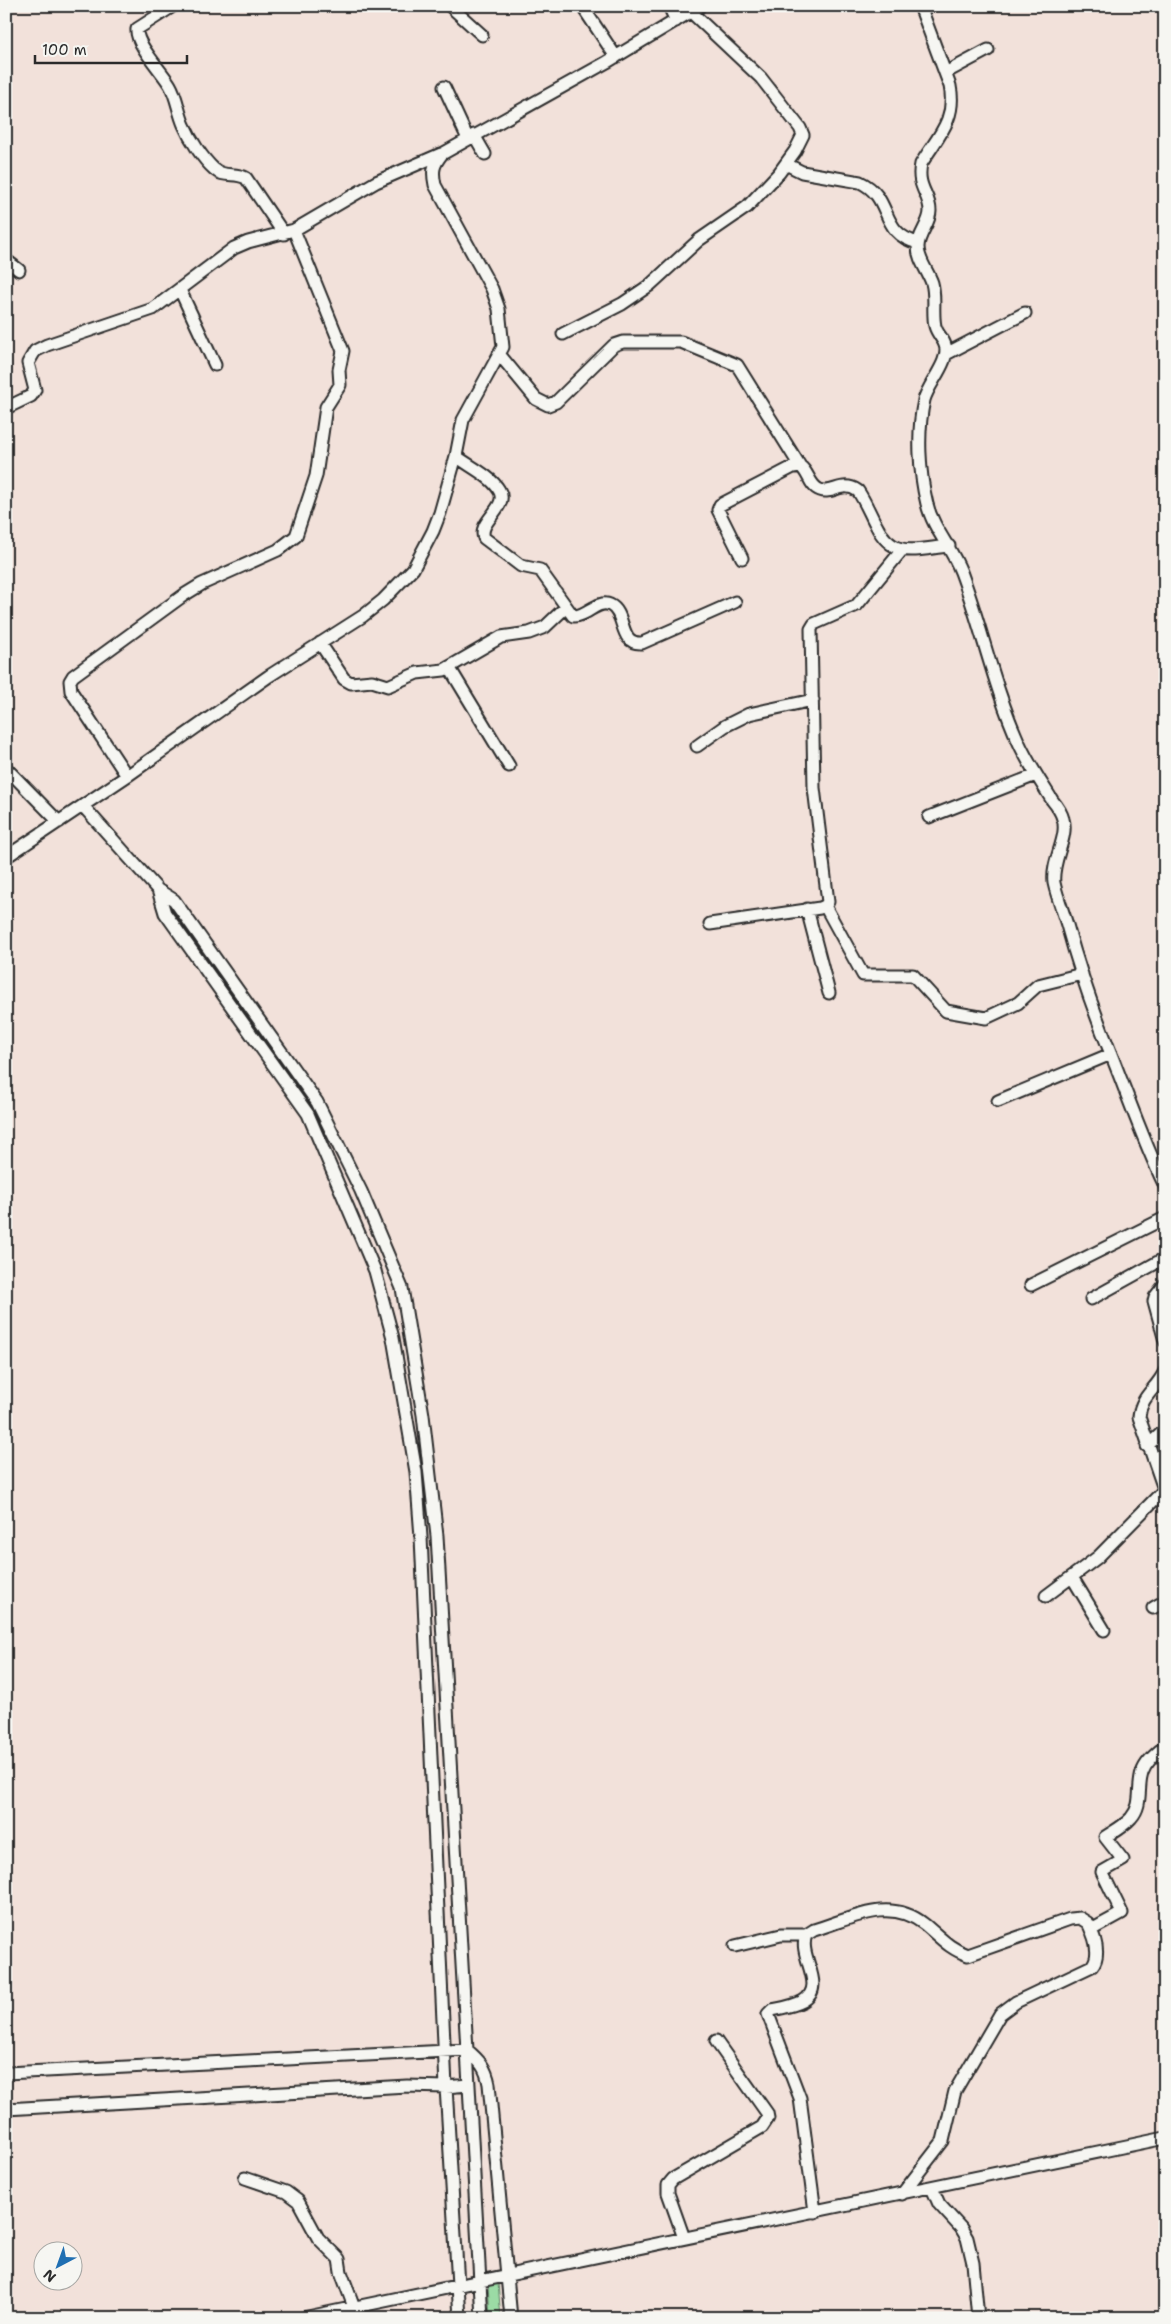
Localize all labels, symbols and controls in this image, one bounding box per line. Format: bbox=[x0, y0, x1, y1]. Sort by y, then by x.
scale bar bbox=[35, 32, 188, 64]
text: 100 m bbox=[42, 40, 87, 60]
north arrow bbox=[32, 2242, 82, 2292]
text: N bbox=[39, 2265, 60, 2286]

